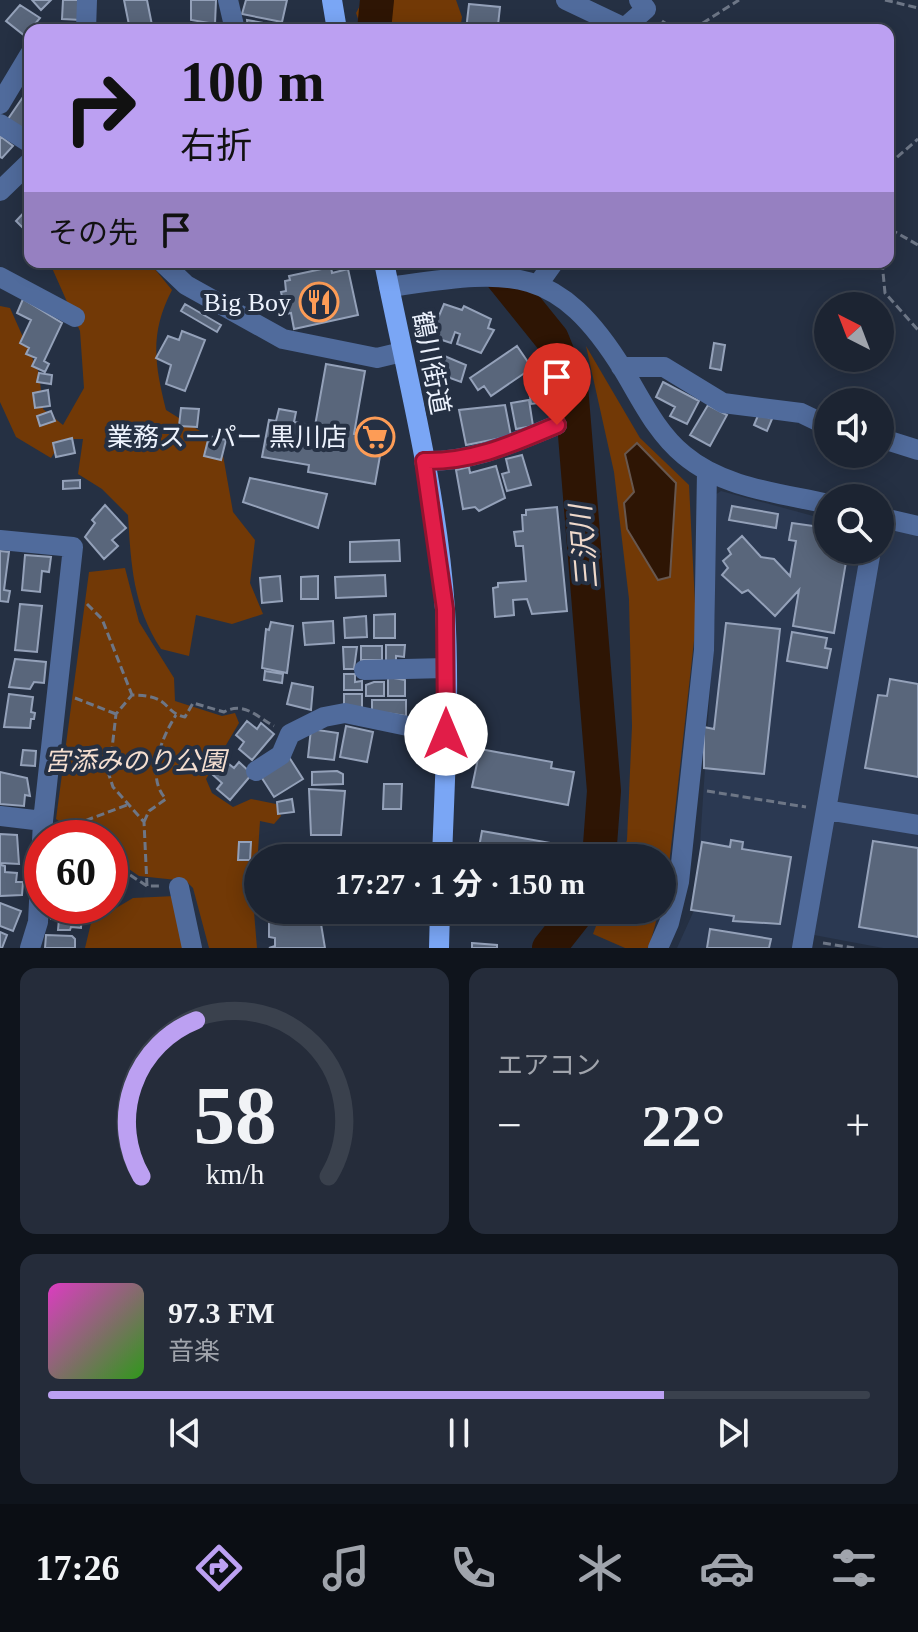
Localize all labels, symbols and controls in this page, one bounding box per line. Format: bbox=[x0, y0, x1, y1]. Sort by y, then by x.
text: 100 m bbox=[180, 51, 325, 113]
icon: right bbox=[48, 56, 152, 160]
text: 右折 bbox=[180, 126, 252, 166]
icon: arrive bbox=[154, 208, 198, 252]
text: その先 bbox=[48, 216, 138, 249]
restaurant icon: Big Boy bbox=[298, 281, 340, 323]
place label: Big Boy bbox=[204, 288, 291, 317]
north arrow bbox=[814, 292, 894, 372]
map controls bbox=[814, 292, 894, 564]
street label: 鶴川街道 bbox=[407, 309, 455, 417]
pin bbox=[523, 343, 591, 425]
icon: arrive bbox=[535, 355, 579, 399]
button: sound bbox=[814, 388, 894, 468]
supermarket icon: 業務スーパー 黒川店 bbox=[354, 416, 396, 458]
place label: 業務スーパー 黒川店 bbox=[107, 423, 347, 452]
button: search bbox=[814, 484, 894, 564]
water label: 三沢川 bbox=[565, 501, 603, 590]
position arrow bbox=[404, 692, 488, 776]
park label: 宮添みのり公園 bbox=[44, 747, 230, 776]
speed limit sign: 60 bbox=[24, 820, 128, 924]
text: 17:27 · 1 分 · 150 m bbox=[335, 867, 585, 900]
text: エアコン bbox=[497, 1051, 601, 1080]
text: 58 bbox=[193, 1069, 276, 1161]
text: 22° bbox=[642, 1093, 726, 1159]
text: − bbox=[497, 1101, 522, 1150]
text: + bbox=[845, 1101, 870, 1150]
text: km/h bbox=[205, 1159, 264, 1190]
text: 97.3 FM bbox=[168, 1296, 275, 1329]
text: 音楽 bbox=[168, 1337, 220, 1366]
icon: previous bbox=[163, 1411, 207, 1455]
icon: pause bbox=[437, 1411, 481, 1455]
icon: next bbox=[711, 1411, 755, 1455]
icon: directions bbox=[191, 1540, 247, 1596]
icon: music bbox=[318, 1540, 374, 1596]
icon: phone bbox=[445, 1540, 501, 1596]
icon: climate bbox=[572, 1540, 628, 1596]
icon: car bbox=[699, 1540, 755, 1596]
icon: filters bbox=[826, 1540, 882, 1596]
text: 17:26 bbox=[36, 1548, 120, 1588]

